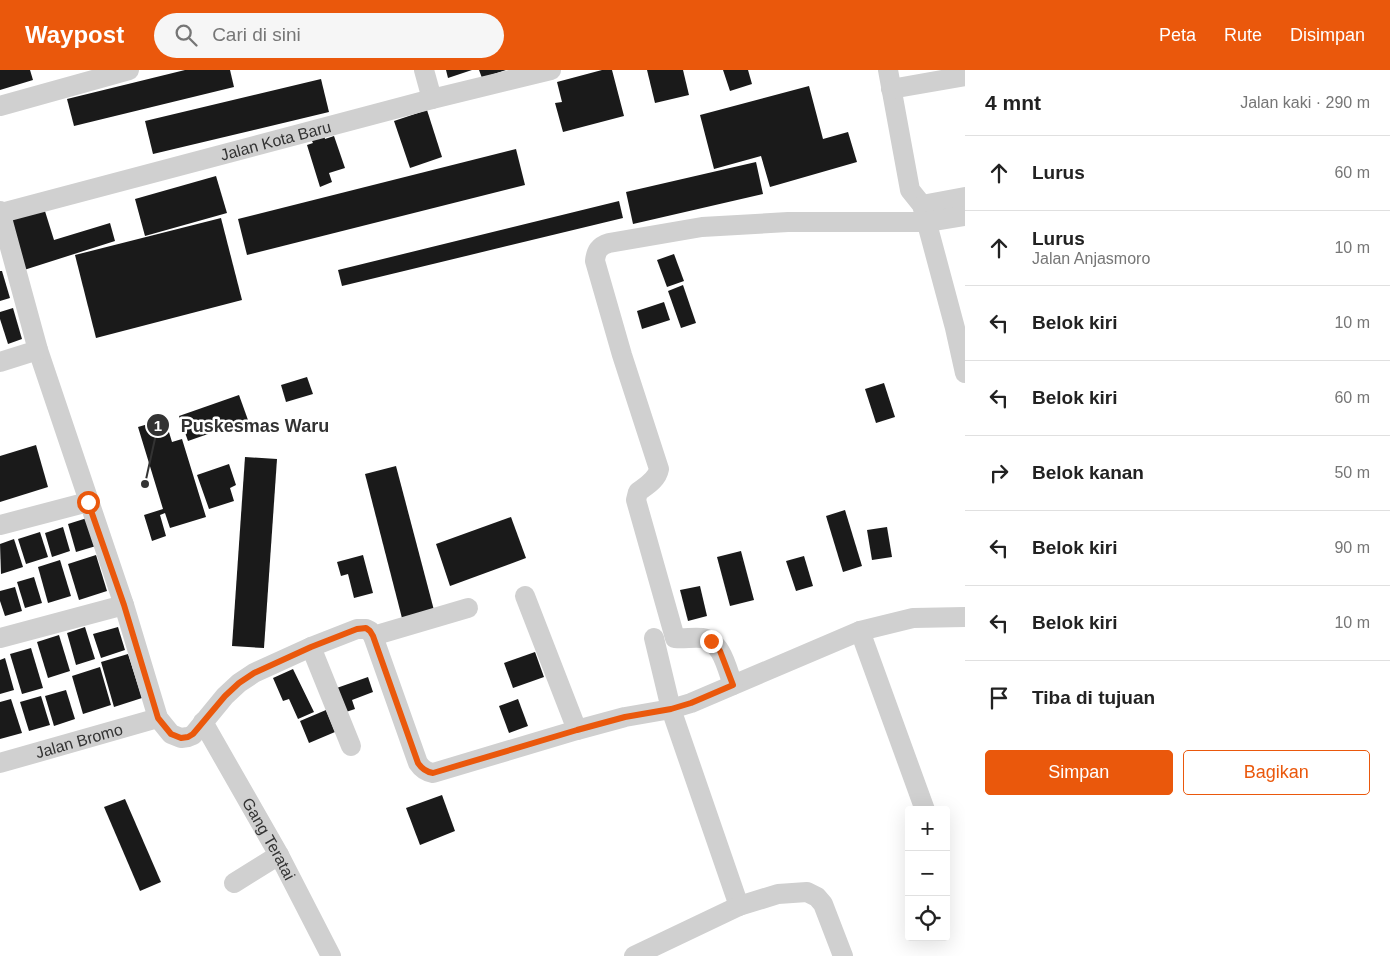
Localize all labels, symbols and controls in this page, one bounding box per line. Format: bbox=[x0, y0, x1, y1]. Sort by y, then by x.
search box bbox=[154, 13, 504, 58]
text: Waypost bbox=[25, 21, 124, 48]
icon: search bbox=[172, 21, 200, 49]
text: Cari di sini bbox=[212, 24, 301, 45]
text: Peta bbox=[1159, 25, 1196, 45]
text: Rute bbox=[1224, 25, 1262, 45]
text: Disimpan bbox=[1290, 25, 1365, 45]
text: 4 mnt bbox=[985, 91, 1041, 114]
text: Jalan kaki · 290 m bbox=[1240, 94, 1370, 111]
street label: Jalan Kota Baru bbox=[218, 118, 333, 164]
icon: ahead bbox=[985, 159, 1013, 187]
text: Lurus bbox=[1032, 162, 1085, 183]
text: 60 m bbox=[1334, 164, 1370, 181]
text: Lurus bbox=[1032, 228, 1085, 249]
icon: ahead bbox=[985, 234, 1013, 262]
text: 10 m bbox=[1334, 239, 1370, 256]
text: Jalan Anjasmoro bbox=[1032, 250, 1150, 267]
icon: left bbox=[985, 309, 1013, 337]
text: Belok kiri bbox=[1032, 312, 1118, 333]
text: 10 m bbox=[1334, 314, 1370, 331]
icon: left bbox=[985, 384, 1013, 412]
text: Belok kiri bbox=[1032, 387, 1118, 408]
text: 60 m bbox=[1334, 389, 1370, 406]
callout: Puskesmas Waru bbox=[146, 409, 339, 442]
text: Puskesmas Waru bbox=[181, 416, 329, 436]
text: 1 bbox=[154, 417, 162, 434]
icon: right bbox=[985, 459, 1013, 487]
text: Belok kanan bbox=[1032, 462, 1144, 483]
text: 50 m bbox=[1334, 464, 1370, 481]
route start bbox=[77, 491, 100, 514]
icon: left bbox=[985, 534, 1013, 562]
text: Belok kiri bbox=[1032, 537, 1118, 558]
text: 90 m bbox=[1334, 539, 1370, 556]
icon: left bbox=[985, 609, 1013, 637]
text: Belok kiri bbox=[1032, 612, 1118, 633]
text: 10 m bbox=[1334, 614, 1370, 631]
route end bbox=[700, 630, 723, 653]
icon: arrive bbox=[985, 684, 1013, 712]
text: Tiba di tujuan bbox=[1032, 687, 1155, 708]
street label: Jalan Bromo bbox=[33, 721, 125, 762]
button: Simpan bbox=[985, 750, 1173, 795]
button: Bagikan bbox=[1183, 750, 1370, 795]
street label: Gang Teratai bbox=[239, 795, 298, 883]
map controls bbox=[905, 806, 950, 941]
button: + bbox=[905, 806, 950, 851]
button: − bbox=[905, 851, 950, 896]
button: locate bbox=[905, 896, 950, 941]

